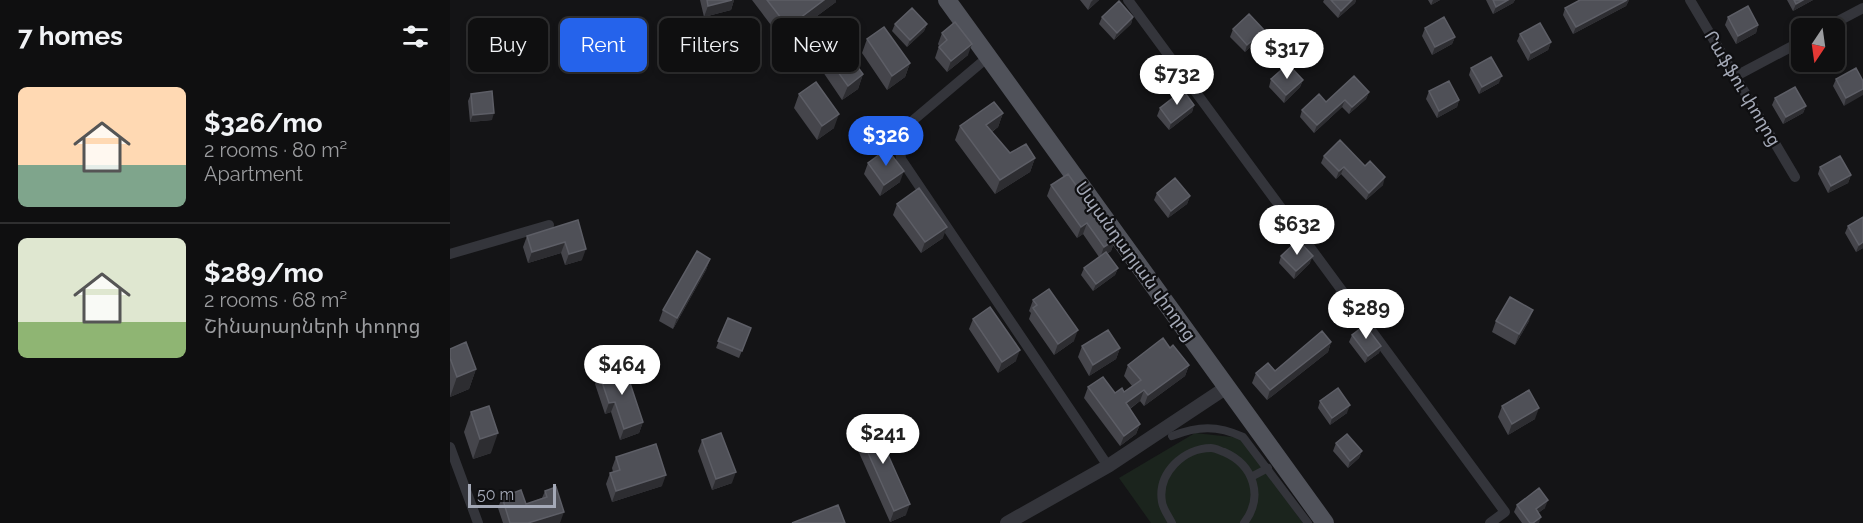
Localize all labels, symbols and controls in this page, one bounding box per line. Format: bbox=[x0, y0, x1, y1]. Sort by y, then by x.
chip: Buy bbox=[468, 18, 548, 72]
chip: Rent bbox=[560, 18, 647, 72]
chip: Filters bbox=[659, 18, 760, 72]
chip: New bbox=[772, 18, 859, 72]
north arrow bbox=[1791, 18, 1845, 72]
map controls bbox=[1791, 18, 1845, 72]
icon: filters bbox=[399, 20, 432, 53]
text: 7 homes bbox=[18, 21, 123, 51]
street label: Րաֆֆու փողոց bbox=[1700, 26, 1786, 150]
pin: $317 bbox=[1251, 29, 1323, 80]
text: $317 bbox=[1265, 36, 1309, 60]
pin: $732 bbox=[1141, 55, 1213, 106]
text: $732 bbox=[1154, 62, 1200, 86]
text: $326/mo bbox=[204, 108, 323, 138]
icon: home bbox=[66, 111, 138, 183]
pin: $326 bbox=[850, 116, 922, 167]
text: $326 bbox=[862, 123, 910, 147]
text: 2 rooms · 80 m² bbox=[204, 138, 347, 162]
text: Apartment bbox=[204, 162, 303, 186]
street label: Սպանդարյան փողոց bbox=[1071, 177, 1201, 345]
pin: $632 bbox=[1261, 205, 1333, 256]
text: $632 bbox=[1273, 212, 1321, 236]
text: $289/mo bbox=[204, 258, 323, 288]
icon: home bbox=[66, 262, 138, 334]
text: 2 rooms · 68 m² bbox=[204, 288, 347, 312]
pin: $289 bbox=[1330, 289, 1402, 340]
text: $289 bbox=[1342, 296, 1390, 320]
text: Շինարարների փողոց bbox=[204, 314, 421, 338]
pin: $464 bbox=[586, 345, 658, 396]
text: $464 bbox=[598, 352, 646, 376]
pin: $241 bbox=[847, 414, 919, 465]
text: $241 bbox=[860, 421, 906, 445]
scale bar bbox=[468, 481, 556, 508]
text: 50 m bbox=[477, 485, 514, 504]

